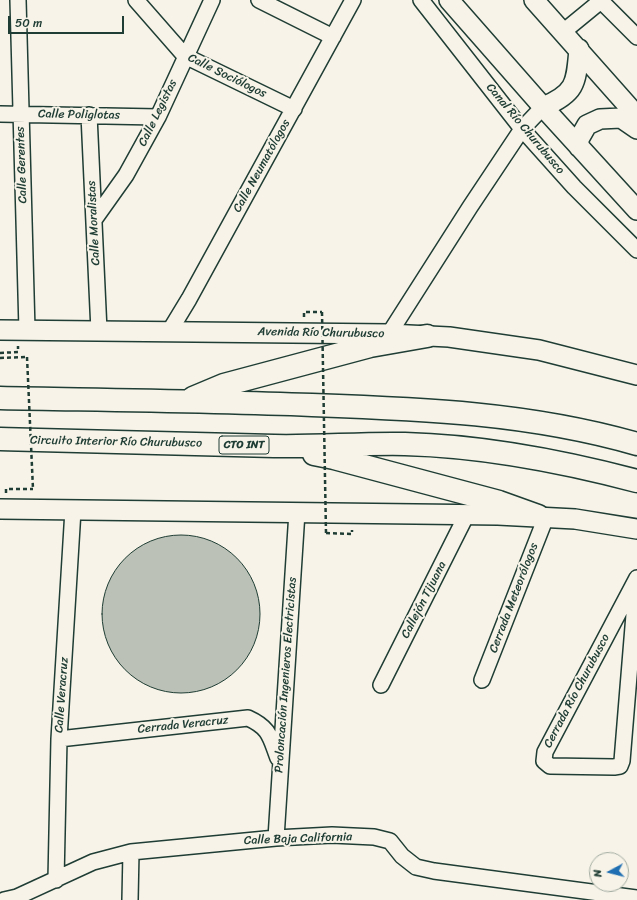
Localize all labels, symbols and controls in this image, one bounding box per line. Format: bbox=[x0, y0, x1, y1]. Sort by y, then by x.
scale bar bbox=[10, 8, 126, 34]
text: 50 m bbox=[15, 12, 42, 34]
street label: Calle Sociólogos bbox=[185, 51, 269, 101]
street label: Calle Legistas bbox=[136, 77, 180, 149]
street label: Canal Río Churubusco bbox=[483, 81, 567, 177]
street label: Calle Poliglotas bbox=[38, 107, 120, 123]
street label: Calle Neumatólogos bbox=[230, 117, 294, 215]
street label: Calle Gerentes bbox=[13, 126, 31, 204]
street label: Calle Moralistas bbox=[85, 180, 103, 266]
street label: Avenida Río Churubusco bbox=[258, 325, 384, 341]
street label: Circuito Interior Río Churubusco bbox=[30, 433, 202, 451]
road number: CTO INT bbox=[219, 436, 269, 454]
street label: Cerrada Meteorólogos bbox=[486, 541, 542, 655]
street label: Callejón Tijuana bbox=[398, 559, 450, 641]
street label: Proloncación Ingenieros Electricistas bbox=[272, 577, 300, 773]
street label: Cerrada Río Churubusco bbox=[541, 632, 613, 750]
street label: Calle Veracruz bbox=[52, 657, 72, 733]
street label: Cerrada Veracruz bbox=[137, 713, 229, 737]
street label: Calle Baja California bbox=[244, 830, 352, 848]
north arrow bbox=[589, 852, 629, 892]
text: N bbox=[588, 868, 607, 878]

